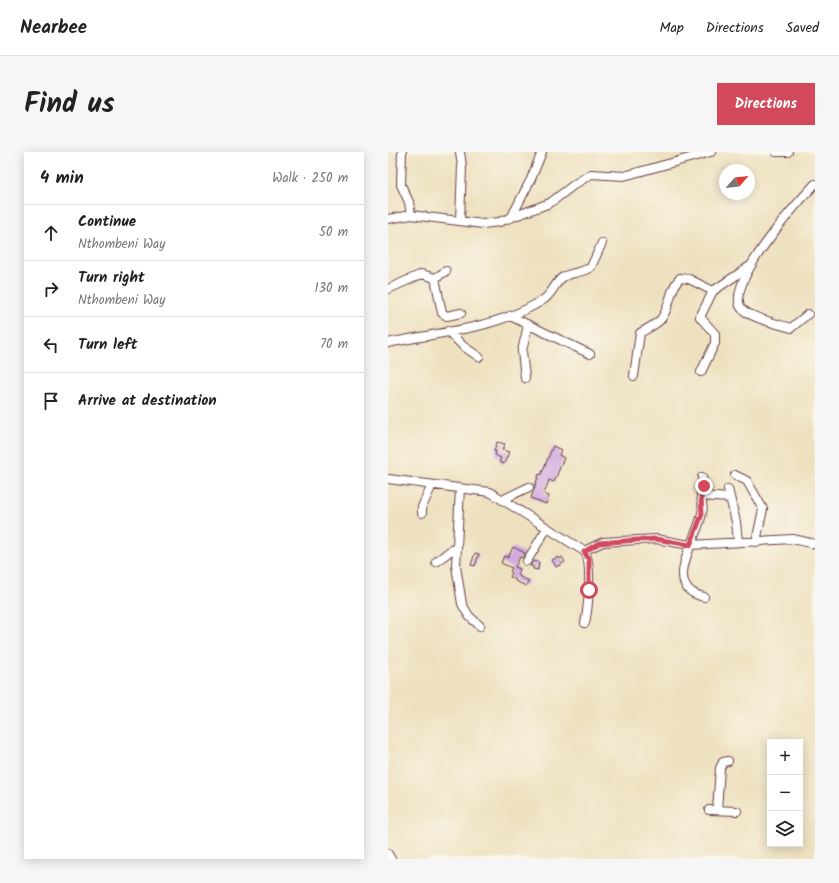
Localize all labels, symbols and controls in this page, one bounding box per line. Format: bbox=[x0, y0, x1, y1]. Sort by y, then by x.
text: Nearbee bbox=[20, 13, 87, 43]
text: Map bbox=[659, 17, 684, 39]
text: Directions bbox=[706, 17, 764, 39]
text: Saved bbox=[786, 17, 819, 39]
text: Find us bbox=[24, 82, 115, 127]
button: Directions bbox=[717, 83, 815, 125]
north arrow bbox=[719, 164, 755, 200]
text: 4 min bbox=[40, 165, 84, 192]
text: Walk · 250 m bbox=[272, 168, 348, 189]
text: Continue bbox=[78, 210, 136, 234]
icon: ahead bbox=[40, 222, 62, 244]
text: 50 m bbox=[319, 222, 348, 243]
text: Nthombeni Way bbox=[78, 234, 165, 255]
text: Turn right bbox=[78, 266, 145, 290]
icon: right bbox=[40, 278, 62, 300]
text: 130 m bbox=[314, 278, 348, 299]
text: Nthombeni Way bbox=[78, 290, 165, 311]
text: Turn left bbox=[78, 333, 138, 357]
icon: left bbox=[40, 334, 62, 356]
text: 70 m bbox=[320, 334, 348, 355]
text: Arrive at destination bbox=[78, 389, 217, 413]
icon: arrive bbox=[40, 390, 62, 412]
route end bbox=[695, 477, 713, 495]
route start bbox=[580, 581, 598, 599]
map controls bbox=[767, 739, 803, 847]
button: + bbox=[767, 739, 803, 775]
button: − bbox=[767, 775, 803, 811]
button: layers bbox=[767, 811, 803, 847]

